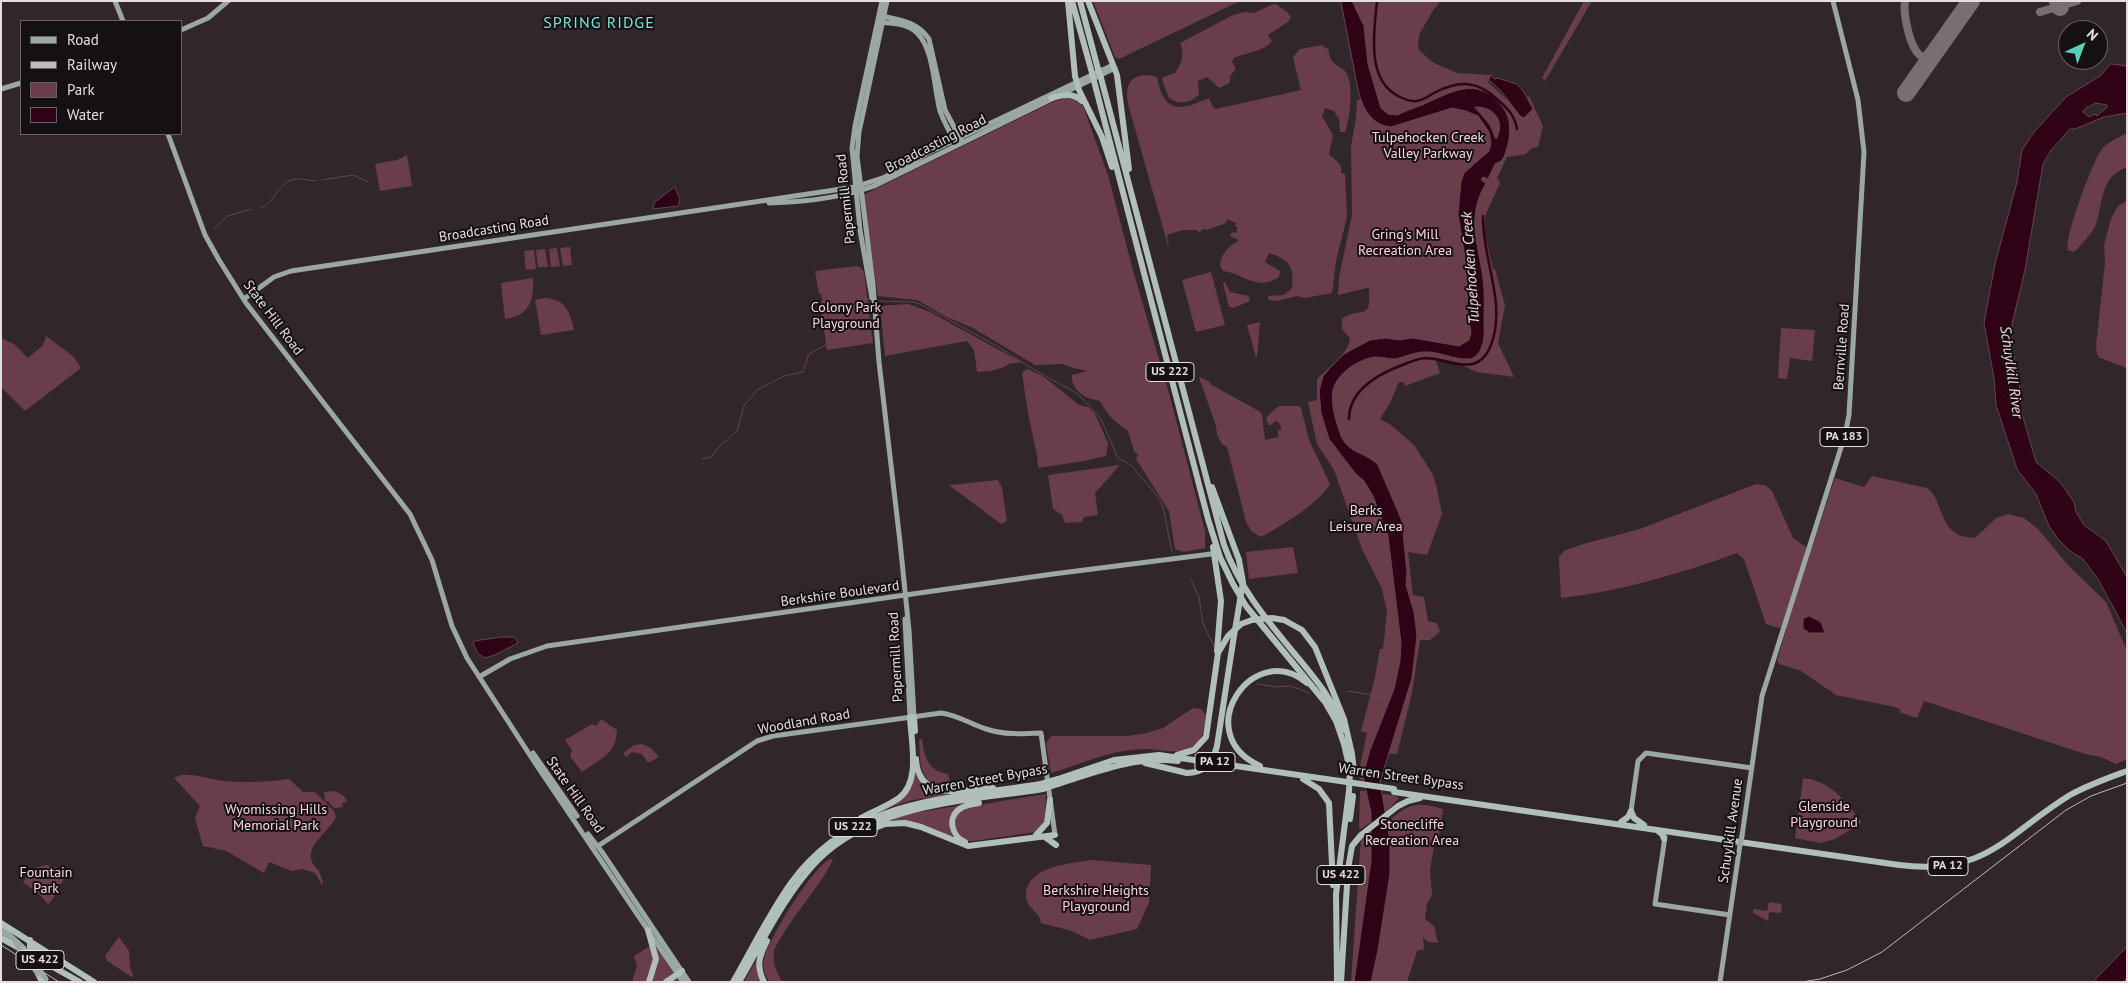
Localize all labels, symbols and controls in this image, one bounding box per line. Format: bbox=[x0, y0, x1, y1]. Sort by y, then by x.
district label: SPRING RIDGE bbox=[542, 13, 656, 33]
legend bbox=[20, 20, 182, 135]
north arrow bbox=[2058, 20, 2108, 70]
text: N bbox=[2083, 25, 2102, 44]
text: Road bbox=[67, 30, 99, 49]
text: Railway bbox=[67, 55, 117, 74]
text: Park bbox=[67, 80, 95, 99]
text: Water bbox=[67, 105, 104, 124]
street label: Broadcasting Road bbox=[883, 111, 989, 177]
park label: Tulpehocken Creek Valley Parkway bbox=[1372, 130, 1484, 162]
street label: Papermill Road bbox=[833, 153, 859, 245]
water label: Tulpehocken Creek bbox=[1458, 211, 1484, 325]
street label: Broadcasting Road bbox=[438, 212, 550, 246]
park label: Gring's Mill Recreation Area bbox=[1358, 227, 1452, 260]
street label: State Hill Road bbox=[239, 277, 307, 359]
park label: Colony Park Playground bbox=[811, 300, 881, 332]
street label: Bernville Road bbox=[1831, 303, 1853, 391]
water label: Schuylkill River bbox=[1996, 325, 2026, 419]
road number: US 222 bbox=[1146, 362, 1194, 382]
road number: PA 183 bbox=[1820, 428, 1868, 447]
park label: Berks Leisure Area bbox=[1329, 503, 1403, 536]
street label: Berkshire Boulevard bbox=[780, 577, 900, 611]
street label: Papermill Road bbox=[885, 611, 907, 703]
street label: Woodland Road bbox=[757, 706, 851, 738]
road number: PA 12 bbox=[1195, 752, 1235, 772]
street label: State Hill Road bbox=[543, 754, 607, 836]
street label: Warren Street Bypass bbox=[1337, 760, 1465, 794]
street label: Warren Street Bypass bbox=[921, 761, 1049, 799]
street label: Schuylkill Avenue bbox=[1715, 778, 1747, 884]
park label: Glenside Playground bbox=[1790, 799, 1858, 832]
park label: Wyomissing Hills Memorial Park bbox=[225, 802, 327, 834]
park label: Stonecliffe Recreation Area bbox=[1365, 817, 1459, 850]
road number: US 222 bbox=[829, 818, 877, 836]
road number: PA 12 bbox=[1928, 856, 1968, 876]
park label: Fountain Park bbox=[19, 865, 73, 898]
road number: US 422 bbox=[1317, 866, 1365, 884]
park label: Berkshire Heights Playground bbox=[1043, 883, 1149, 916]
road number: US 422 bbox=[16, 950, 64, 970]

